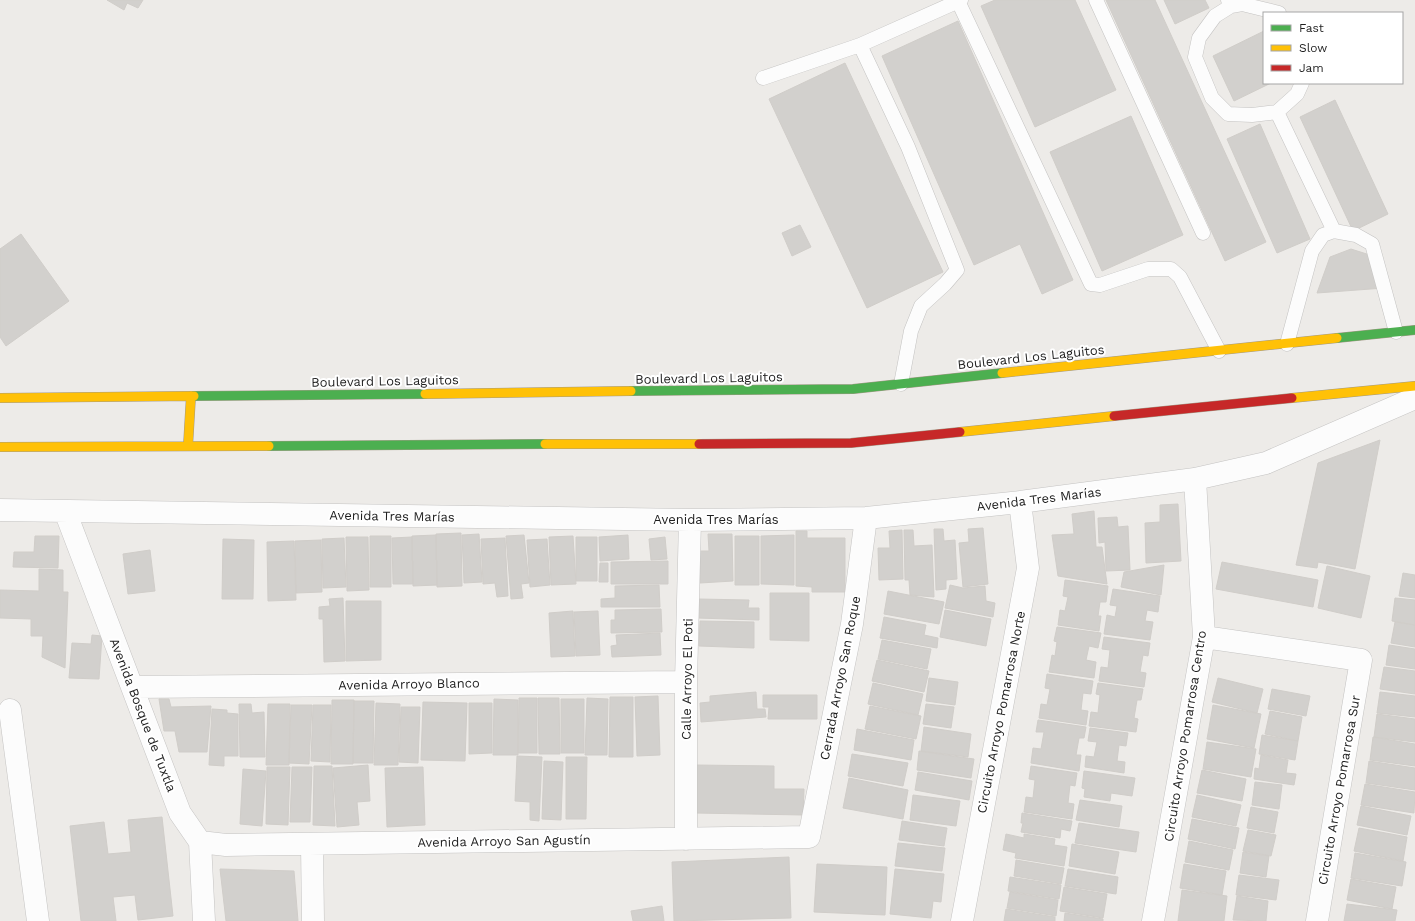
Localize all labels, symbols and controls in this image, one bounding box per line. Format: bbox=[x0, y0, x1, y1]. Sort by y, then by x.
legend bbox=[1263, 12, 1403, 84]
text: Fast bbox=[1299, 21, 1324, 35]
text: Slow bbox=[1299, 41, 1327, 55]
text: Jam bbox=[1299, 61, 1324, 75]
street label: Boulevard Los Laguitos bbox=[957, 342, 1105, 372]
street label: Boulevard Los Laguitos bbox=[635, 369, 783, 387]
street label: Boulevard Los Laguitos bbox=[311, 372, 459, 390]
street label: Avenida Tres Marías bbox=[976, 484, 1102, 514]
street label: Avenida Tres Marías bbox=[329, 507, 455, 525]
street label: Avenida Tres Marías bbox=[653, 512, 779, 527]
street label: Cerrada Arroyo San Roque bbox=[817, 595, 863, 761]
street label: Circuito Arroyo Pomarrosa Norte bbox=[974, 609, 1028, 815]
street label: Calle Arroyo El Poti bbox=[678, 618, 696, 740]
street label: Circuito Arroyo Pomarrosa Centro bbox=[1161, 629, 1209, 843]
street label: Avenida Bosque de Tuxtla bbox=[107, 636, 179, 795]
street label: Avenida Arroyo Blanco bbox=[338, 675, 480, 693]
street label: Circuito Arroyo Pomarrosa Sur bbox=[1315, 694, 1363, 886]
street label: Avenida Arroyo San Agustín bbox=[417, 832, 591, 850]

